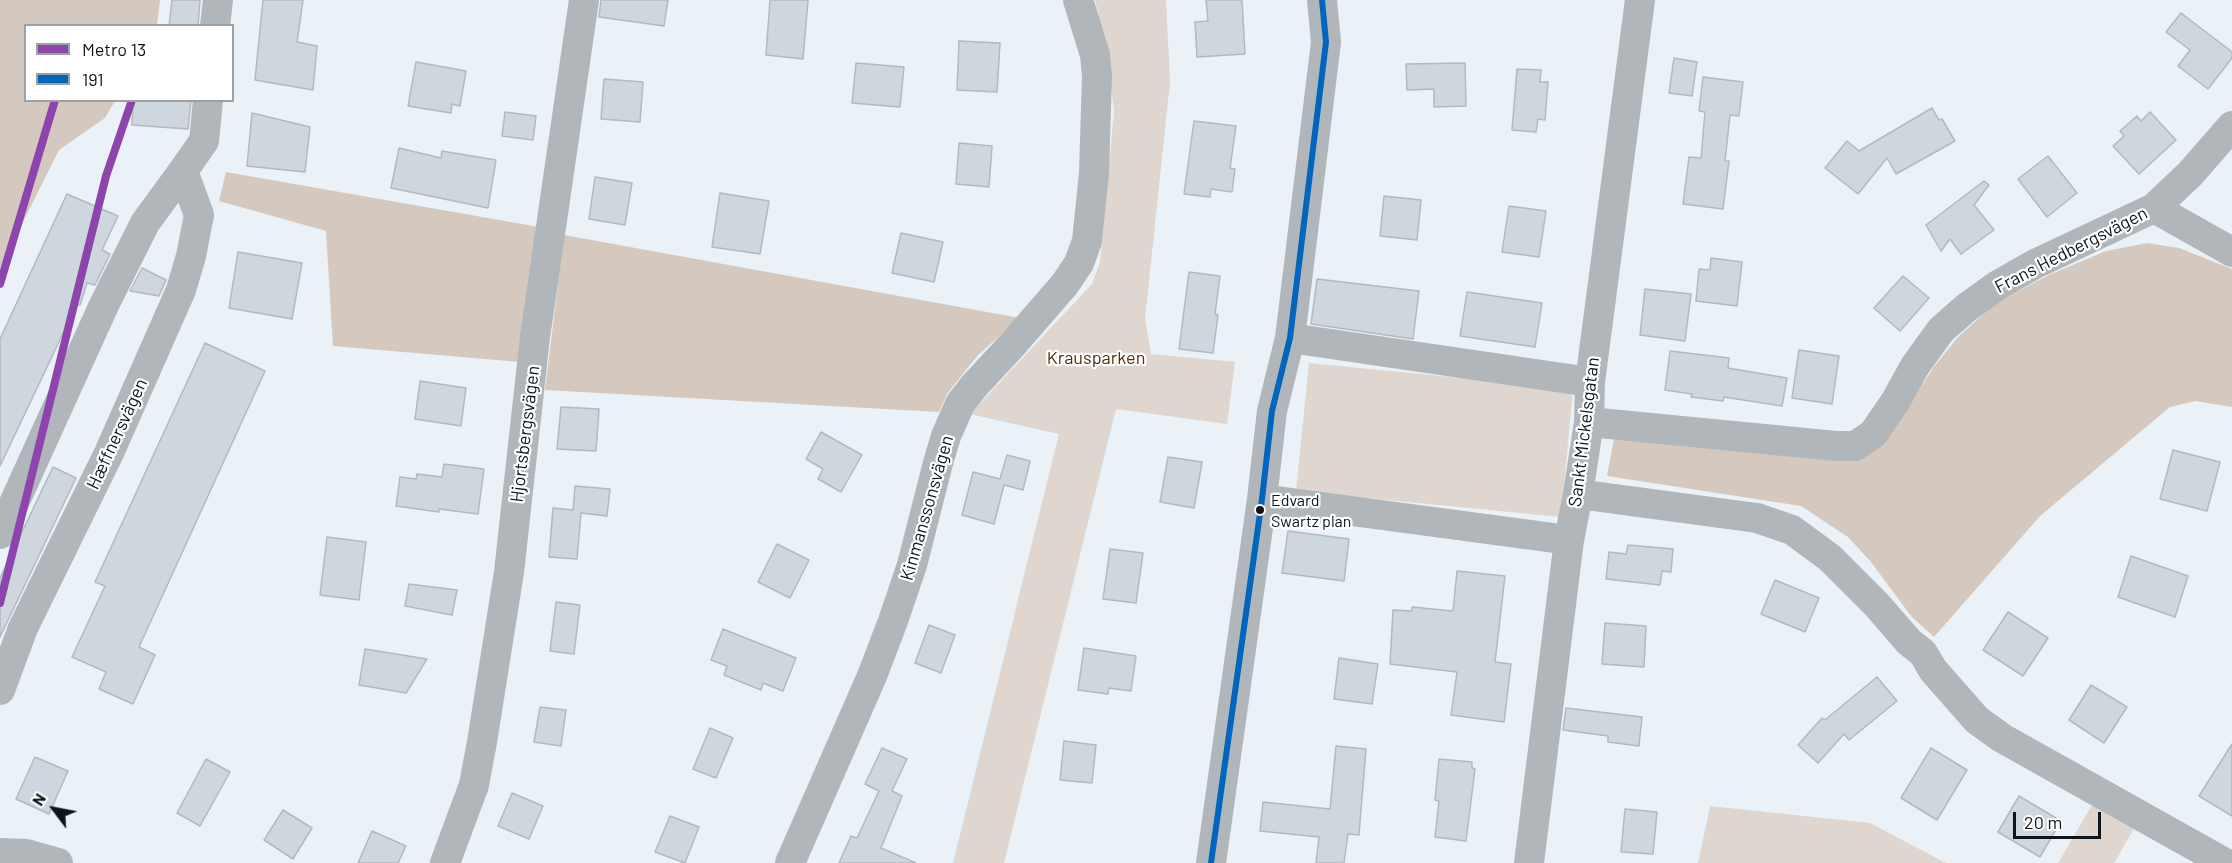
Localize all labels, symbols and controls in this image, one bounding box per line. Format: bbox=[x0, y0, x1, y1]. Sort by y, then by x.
legend bbox=[24, 24, 234, 102]
text: Metro 13 bbox=[82, 38, 146, 60]
text: 191 bbox=[82, 68, 104, 90]
street label: Frans Hedbergsvägen bbox=[1991, 202, 2151, 298]
park label: Krausparken bbox=[1047, 347, 1145, 369]
street label: Sankt Mickelsgatan bbox=[1564, 356, 1604, 508]
street label: Hjortsbergsvägen bbox=[506, 364, 544, 504]
street label: Hæffnersvägen bbox=[82, 375, 152, 493]
street label: Kinmanssonsvägen bbox=[896, 433, 958, 583]
place label: Edvard Swartz plan bbox=[1271, 491, 1351, 529]
marker: Edvard Swartz plan bbox=[1254, 504, 1266, 516]
north arrow bbox=[24, 779, 84, 839]
text: N bbox=[27, 790, 49, 809]
scale bar bbox=[2016, 800, 2104, 838]
text: 20 m bbox=[2024, 811, 2062, 833]

